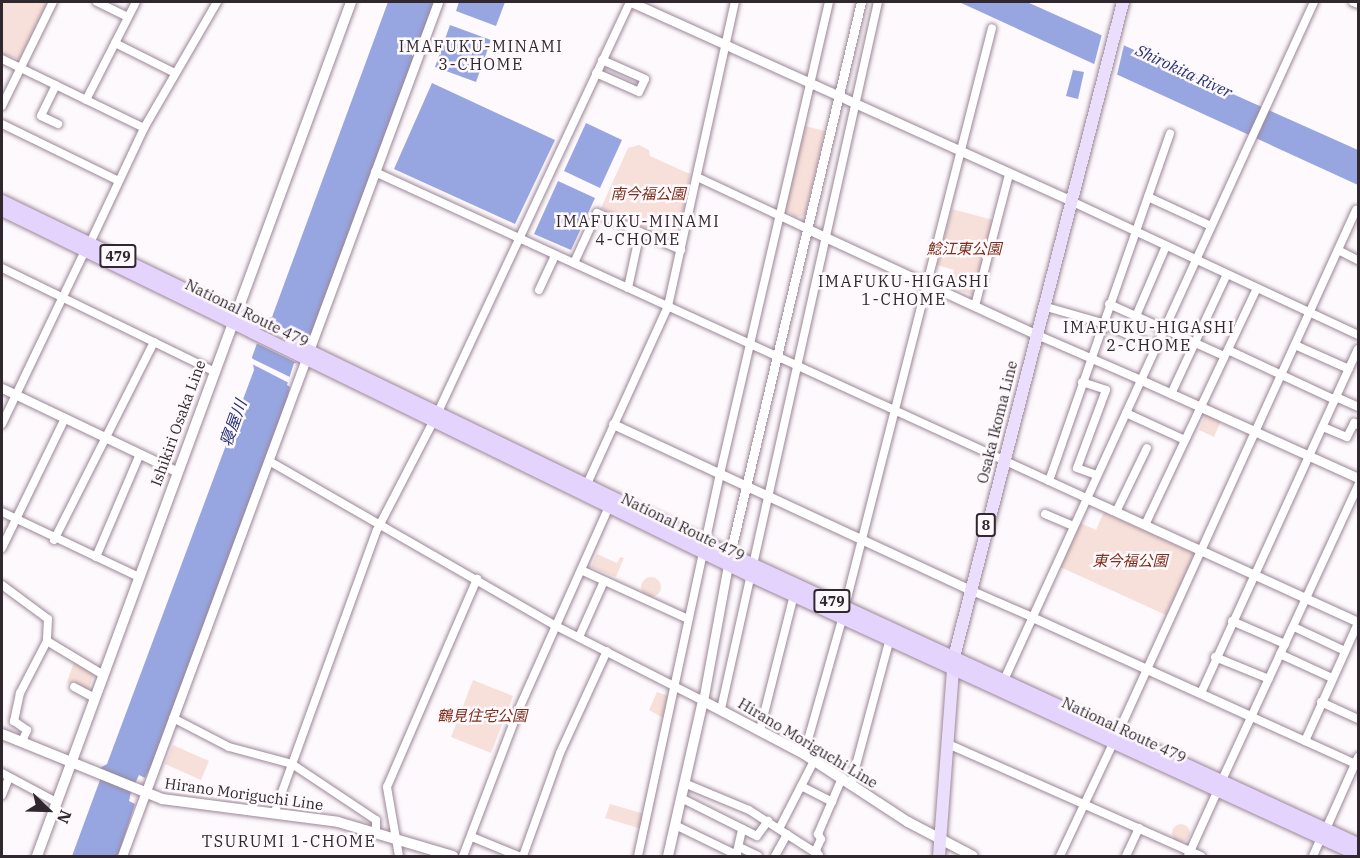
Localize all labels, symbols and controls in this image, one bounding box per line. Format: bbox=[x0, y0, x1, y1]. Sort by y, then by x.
district label: IMAFUKU-MINAMI 3-CHOME bbox=[399, 36, 563, 74]
water label: Shirokita River bbox=[1133, 40, 1235, 102]
park label: 南今福公園 bbox=[611, 185, 685, 203]
district label: IMAFUKU-MINAMI 4-CHOME bbox=[556, 211, 720, 249]
park label: 鯰江東公園 bbox=[927, 240, 1001, 258]
road number: 479 bbox=[98, 245, 138, 267]
district label: IMAFUKU-HIGASHI 1-CHOME bbox=[818, 271, 990, 309]
street label: National Route 479 bbox=[182, 275, 312, 351]
district label: IMAFUKU-HIGASHI 2-CHOME bbox=[1063, 317, 1235, 355]
street label: Ishikiri Osaka Line bbox=[147, 357, 209, 489]
street label: Osaka Ikoma Line bbox=[973, 359, 1021, 485]
water label: 寝屋川 bbox=[216, 397, 250, 449]
street label: National Route 479 bbox=[618, 489, 748, 565]
road number: 8 bbox=[976, 514, 996, 536]
park label: 東今福公園 bbox=[1093, 552, 1167, 570]
road number: 479 bbox=[812, 590, 852, 612]
street label: National Route 479 bbox=[1059, 693, 1189, 767]
street label: Hirano Moriguchi Line bbox=[735, 694, 881, 792]
park label: 鶴見住宅公園 bbox=[437, 707, 527, 725]
street label: Hirano Moriguchi Line bbox=[164, 774, 324, 814]
north arrow bbox=[18, 780, 78, 840]
text: N bbox=[53, 807, 76, 827]
district label: TSURUMI 1-CHOME bbox=[202, 831, 376, 851]

